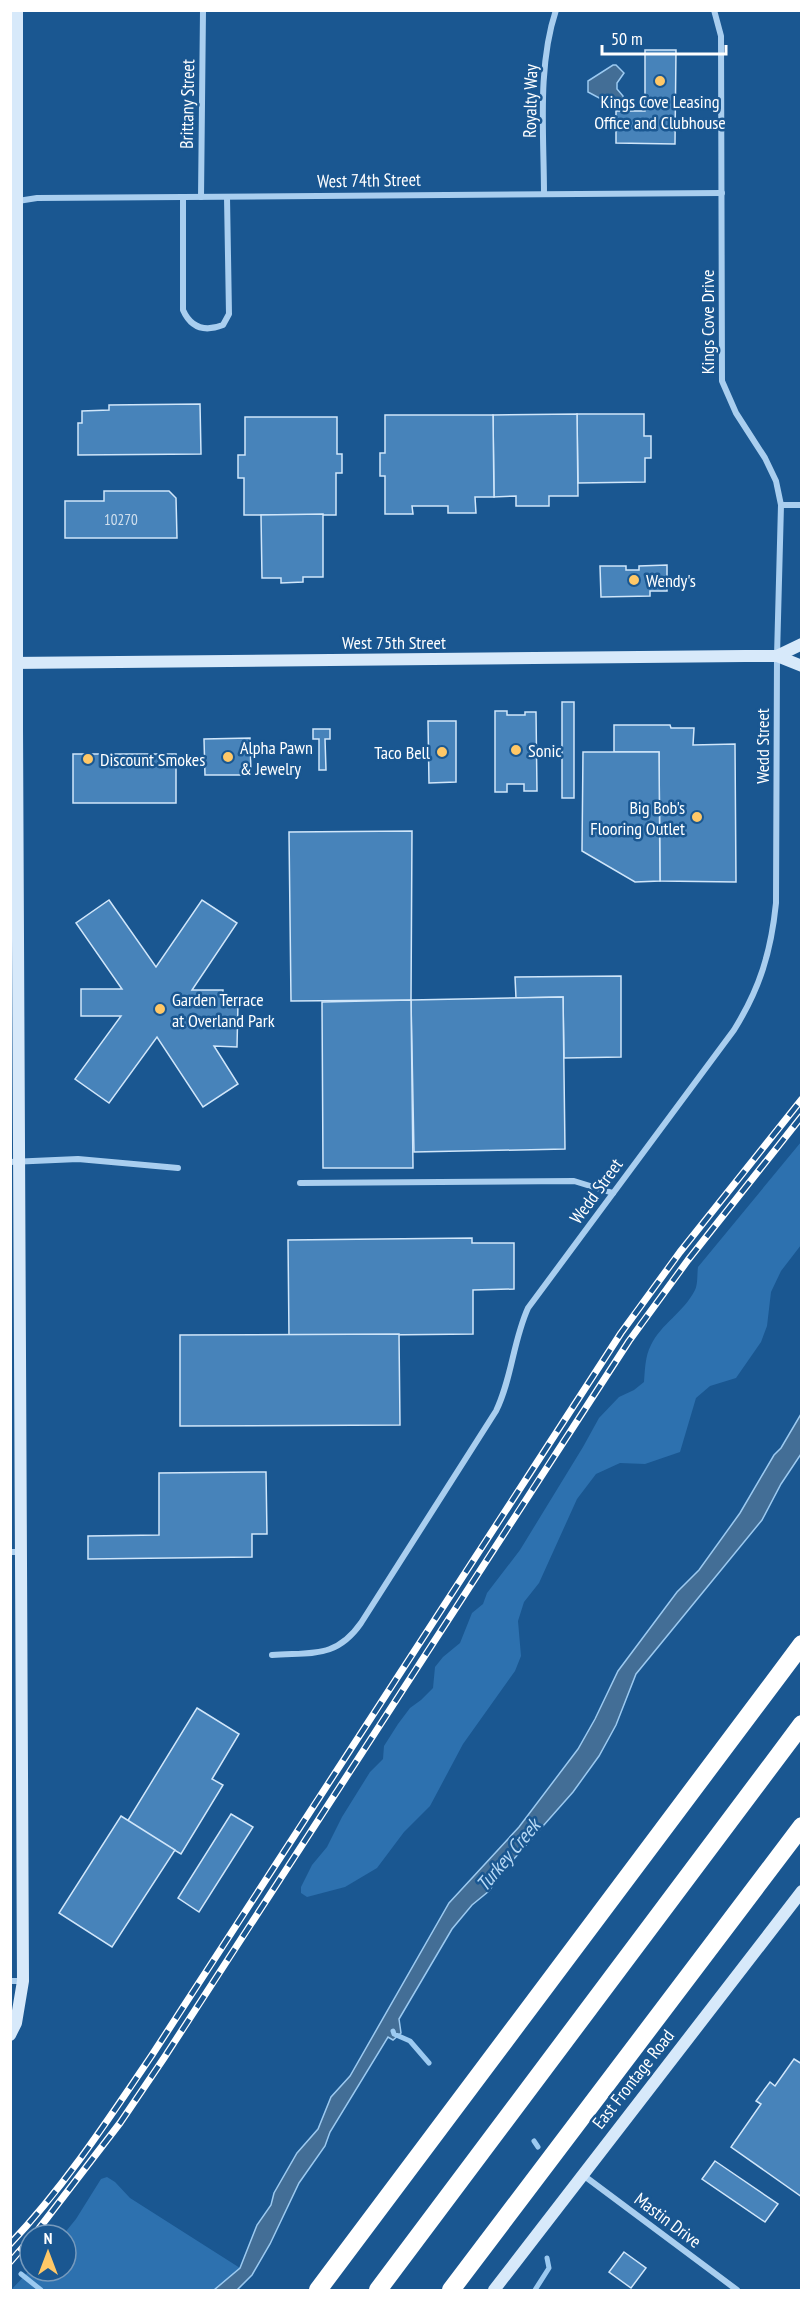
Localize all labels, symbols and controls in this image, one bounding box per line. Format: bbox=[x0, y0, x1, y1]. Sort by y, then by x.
scale bar bbox=[602, 18, 726, 56]
text: 50 m bbox=[611, 27, 643, 50]
street label: Brittany Street bbox=[175, 59, 199, 149]
street label: Royalty Way bbox=[518, 64, 542, 138]
marker: Kings Cove Leasing Office and Clubhouse bbox=[653, 74, 667, 88]
place label: Kings Cove Leasing Office and Clubhouse bbox=[594, 90, 726, 134]
street label: West 74th Street bbox=[317, 168, 421, 192]
street label: Kings Cove Drive bbox=[696, 270, 719, 374]
house number: 10270 bbox=[104, 510, 138, 529]
place label: Wendy's bbox=[646, 569, 696, 592]
marker: Wendy's bbox=[627, 573, 641, 587]
street label: West 75th Street bbox=[342, 631, 446, 654]
street label: Wedd Street bbox=[751, 708, 774, 784]
place label: Alpha Pawn & Jewelry bbox=[240, 736, 313, 780]
place label: Sonic bbox=[528, 739, 562, 762]
place label: Taco Bell bbox=[374, 741, 431, 764]
marker: Sonic bbox=[509, 743, 523, 757]
marker: Taco Bell bbox=[435, 745, 449, 759]
place label: Discount Smokes bbox=[100, 748, 205, 771]
marker: Alpha Pawn & Jewelry bbox=[221, 750, 235, 764]
marker: Discount Smokes bbox=[81, 752, 95, 766]
place label: Big Bob's Flooring Outlet bbox=[590, 796, 685, 840]
marker: Big Bob's Flooring Outlet bbox=[690, 810, 704, 824]
place label: Garden Terrace at Overland Park bbox=[172, 988, 275, 1032]
marker: Garden Terrace at Overland Park bbox=[153, 1002, 167, 1016]
street label: Wedd Street bbox=[564, 1154, 628, 1228]
water label: Turkey Creek bbox=[470, 1812, 547, 1897]
street label: East Frontage Road bbox=[587, 2025, 679, 2133]
street label: Mastin Drive bbox=[630, 2187, 706, 2253]
north arrow bbox=[18, 2223, 78, 2283]
text: N bbox=[44, 2228, 52, 2248]

